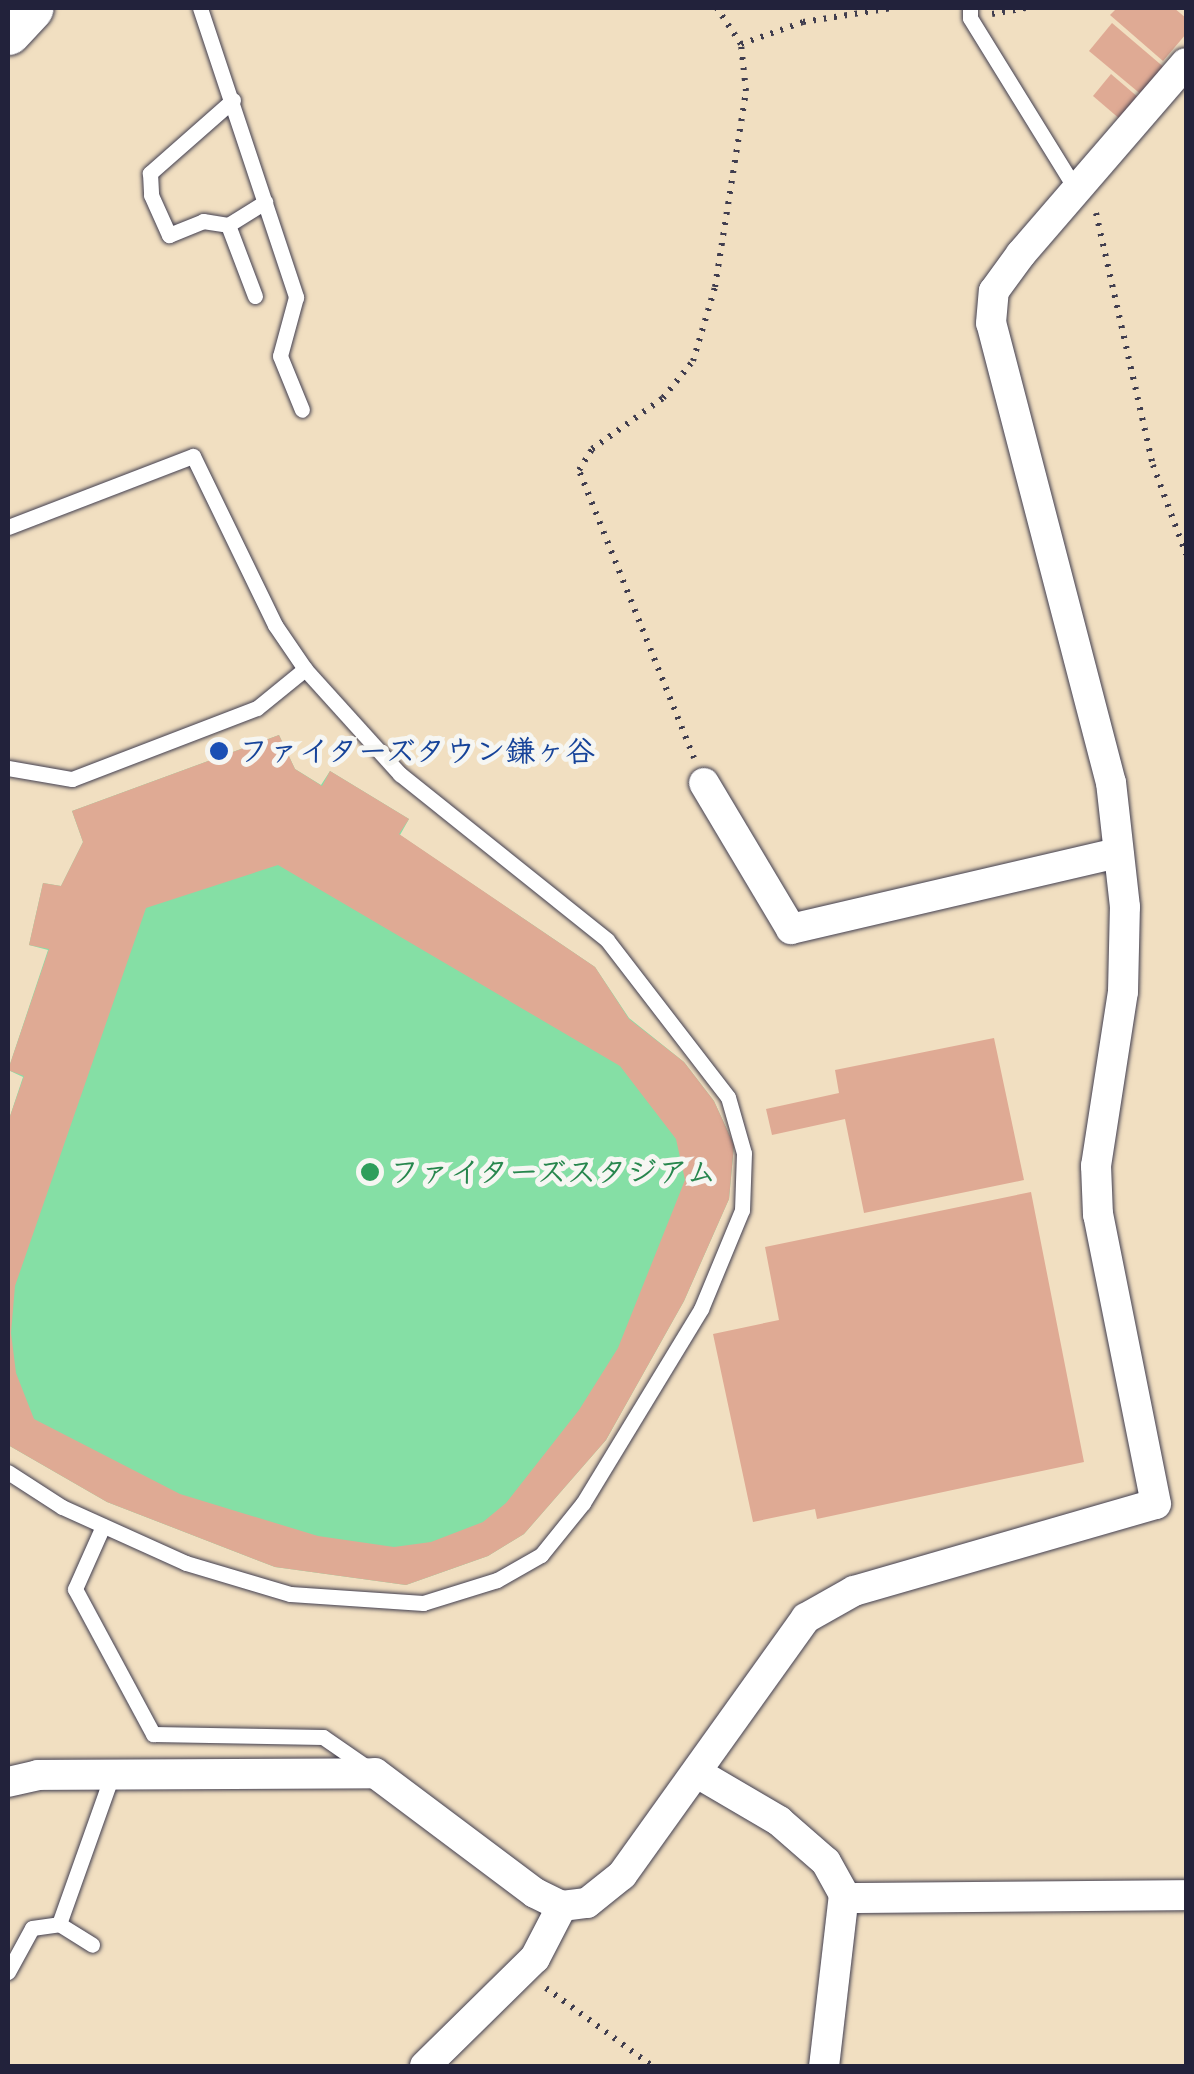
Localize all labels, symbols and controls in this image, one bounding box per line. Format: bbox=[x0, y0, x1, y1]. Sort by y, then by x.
place label: ファイターズタウン鎌ヶ谷 bbox=[239, 733, 599, 769]
marker: ファイターズタウン鎌ヶ谷 bbox=[208, 740, 230, 762]
place label: ファイターズスタジアム bbox=[390, 1154, 720, 1190]
marker: ファイターズスタジアム bbox=[359, 1161, 381, 1183]

